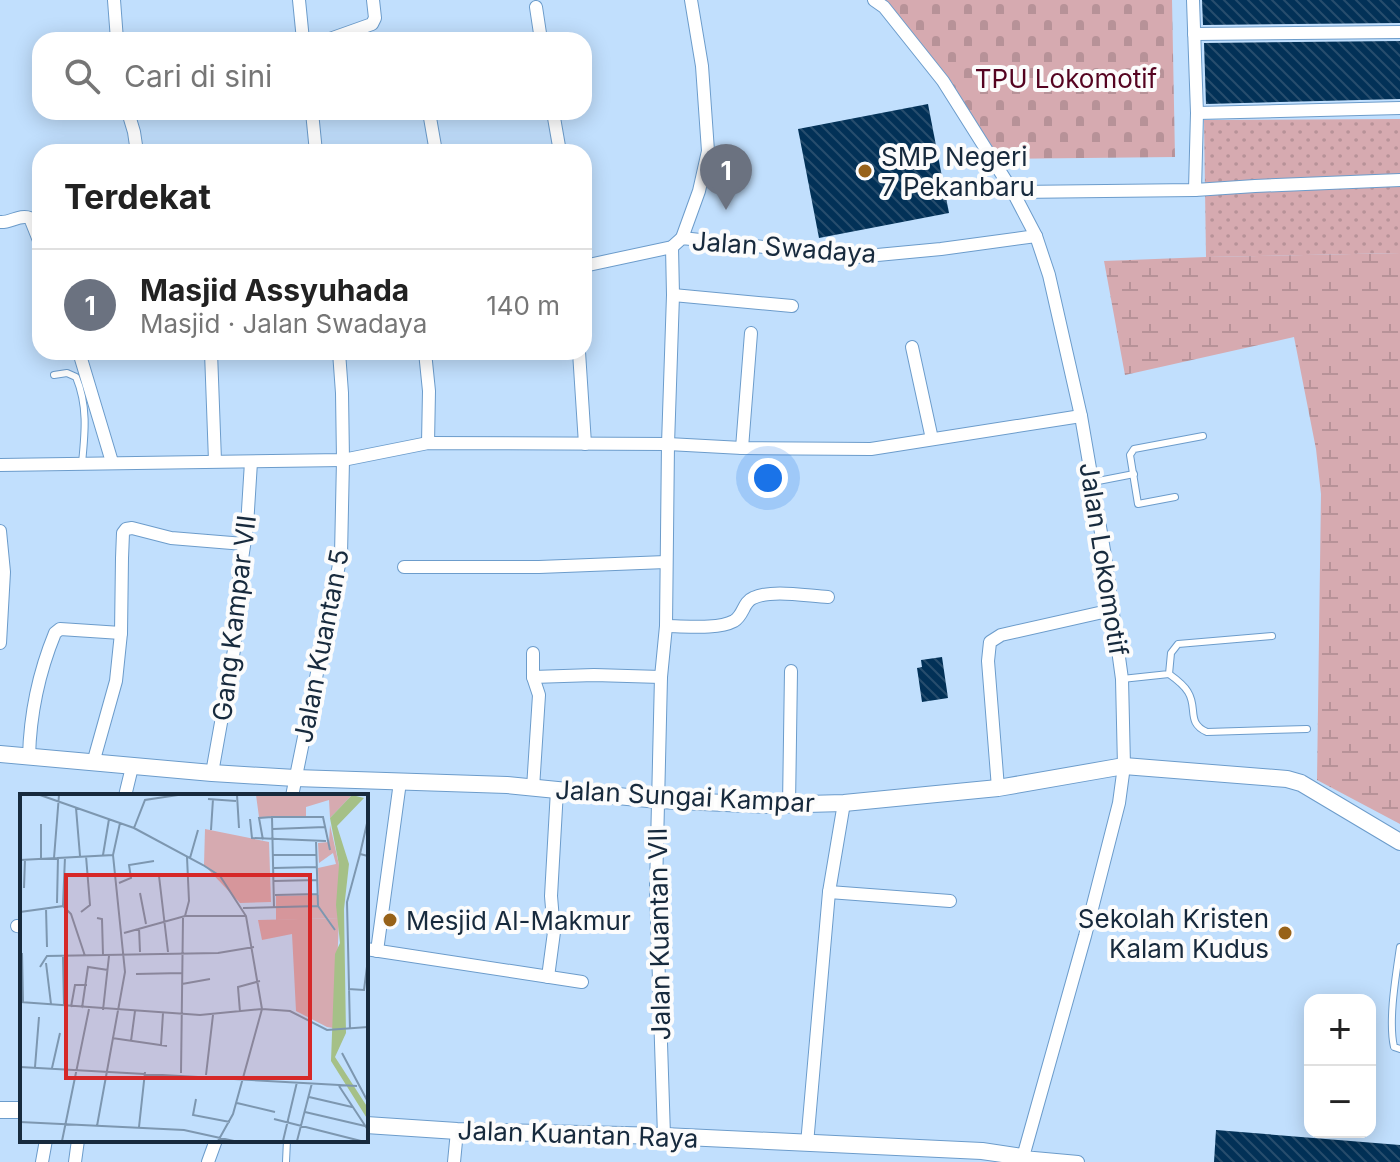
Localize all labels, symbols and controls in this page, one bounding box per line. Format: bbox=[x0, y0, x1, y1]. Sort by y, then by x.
search box bbox=[32, 32, 592, 120]
icon: search bbox=[60, 54, 104, 98]
text: Cari di sini bbox=[124, 58, 272, 94]
park label: TPU Lokomotif bbox=[975, 63, 1158, 94]
place label: SMP Negeri 7 Pekanbaru bbox=[881, 141, 1035, 202]
pin: 1 bbox=[700, 144, 752, 210]
marker: SMP Negeri 7 Pekanbaru bbox=[856, 162, 874, 180]
text: Terdekat bbox=[64, 176, 211, 217]
street label: Jalan Swadaya bbox=[691, 225, 877, 269]
text: Masjid Assyuhada bbox=[140, 272, 409, 308]
text: 1 bbox=[84, 290, 96, 321]
text: 140 m bbox=[486, 290, 560, 321]
text: Masjid · Jalan Swadaya bbox=[140, 308, 427, 339]
your location bbox=[748, 458, 788, 498]
street label: Jalan Lokomotif bbox=[1073, 460, 1135, 658]
street label: Gang Kampar VII bbox=[206, 513, 262, 723]
street label: Jalan Kuantan 5 bbox=[287, 547, 355, 745]
street label: Jalan Sungai Kampar bbox=[554, 774, 816, 818]
inset map bbox=[20, 794, 368, 1142]
street label: Jalan Kuantan VII bbox=[642, 827, 676, 1041]
place label: Sekolah Kristen Kalam Kudus bbox=[1078, 903, 1269, 964]
place label: Mesjid Al-Makmur bbox=[406, 905, 631, 936]
marker: Mesjid Al-Makmur bbox=[381, 911, 399, 929]
marker: Sekolah Kristen Kalam Kudus bbox=[1276, 924, 1294, 942]
map controls bbox=[1304, 994, 1376, 1138]
button: + bbox=[1304, 994, 1376, 1066]
button: − bbox=[1304, 1066, 1376, 1138]
street label: Jalan Kuantan Raya bbox=[457, 1114, 699, 1154]

